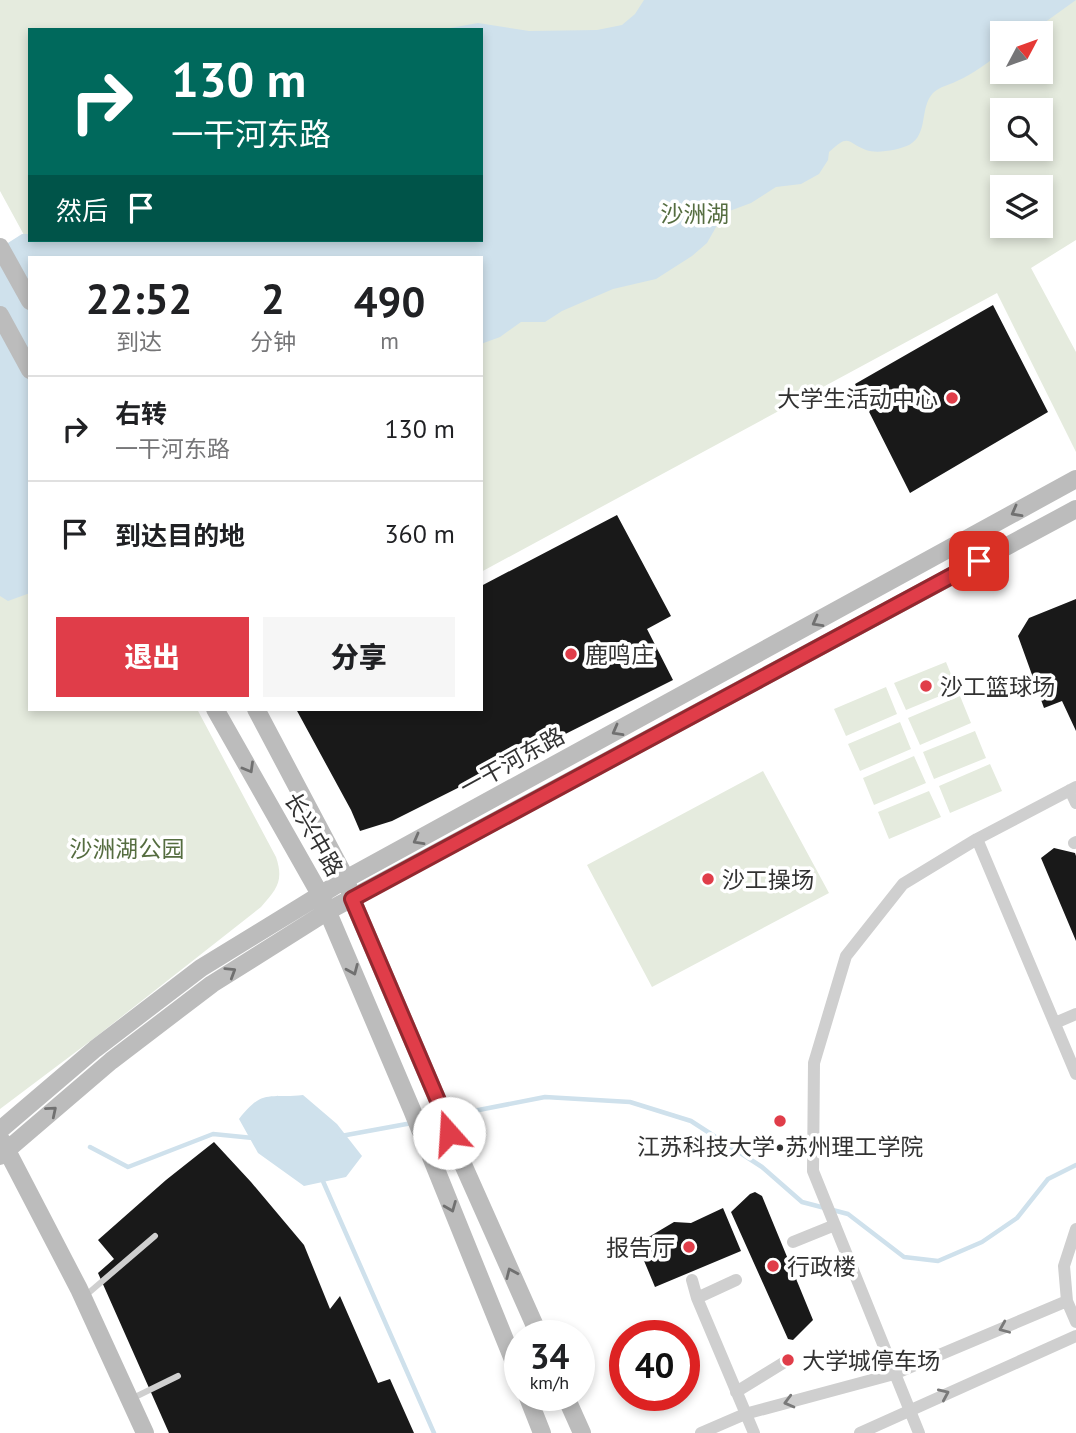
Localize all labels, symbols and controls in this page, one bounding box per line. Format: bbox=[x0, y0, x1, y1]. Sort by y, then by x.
north arrow bbox=[990, 21, 1054, 84]
map controls bbox=[990, 21, 1053, 238]
text: 130 m bbox=[171, 47, 306, 111]
icon: right bbox=[56, 56, 147, 147]
button: search bbox=[990, 98, 1053, 161]
text: 一干河东路 bbox=[171, 113, 331, 155]
button: layers bbox=[990, 175, 1053, 238]
icon: arrive bbox=[122, 189, 160, 227]
text: 然后 bbox=[56, 194, 108, 227]
park label: 沙洲湖 bbox=[661, 199, 730, 228]
text: 22:52 bbox=[86, 271, 192, 326]
text: 2 bbox=[261, 271, 285, 326]
text: 490 bbox=[354, 274, 425, 329]
text: m bbox=[380, 326, 399, 355]
text: 到达 bbox=[116, 327, 162, 356]
text: 分钟 bbox=[250, 327, 296, 356]
place label: 大学生活动中心 bbox=[777, 384, 938, 413]
marker: 大学生活动中心 bbox=[944, 390, 960, 406]
text: 右转 bbox=[115, 397, 167, 430]
icon: right bbox=[56, 410, 94, 448]
text: 130 m bbox=[384, 412, 455, 445]
text: 一干河东路 bbox=[115, 434, 230, 463]
one-way arrow bbox=[1011, 504, 1023, 517]
icon: arrive bbox=[56, 515, 94, 553]
text: 360 m bbox=[384, 517, 455, 550]
text: 到达目的地 bbox=[115, 519, 245, 552]
pin bbox=[949, 531, 1009, 591]
icon: arrive bbox=[960, 542, 998, 580]
one-way arrow bbox=[811, 614, 824, 627]
button: 退出 bbox=[56, 617, 249, 697]
button: 分享 bbox=[263, 617, 455, 697]
place label: 鹿鸣庄 bbox=[585, 640, 654, 669]
marker: 鹿鸣庄 bbox=[563, 646, 579, 662]
place label: 沙工篮球场 bbox=[940, 672, 1055, 701]
marker: 沙工篮球场 bbox=[918, 678, 934, 694]
street label: 一干河东路 bbox=[455, 720, 569, 802]
one-way arrow bbox=[612, 723, 624, 736]
one-way arrow bbox=[241, 761, 254, 773]
street label: 长兴中路 bbox=[278, 787, 350, 881]
one-way arrow bbox=[412, 832, 425, 845]
park label: 沙洲湖公园 bbox=[70, 834, 185, 863]
place label: 沙工操场 bbox=[722, 865, 814, 894]
marker: 沙工操场 bbox=[700, 871, 716, 887]
one-way arrow bbox=[344, 963, 358, 975]
one-way arrow bbox=[224, 967, 237, 980]
position arrow bbox=[412, 1096, 486, 1170]
one-way arrow bbox=[44, 1107, 57, 1119]
marker: 江苏科技大学•苏州理工学院 bbox=[772, 1113, 788, 1129]
place label: 江苏科技大学•苏州理工学院 bbox=[637, 1132, 923, 1161]
one-way arrow bbox=[443, 1201, 457, 1213]
place label: 报告厅 bbox=[606, 1233, 675, 1262]
marker: 报告厅 bbox=[681, 1239, 697, 1255]
place label: 行政楼 bbox=[787, 1252, 856, 1281]
marker: 行政楼 bbox=[765, 1258, 781, 1274]
one-way arrow bbox=[505, 1268, 519, 1280]
one-way arrow bbox=[999, 1319, 1011, 1333]
speed limit sign: 40 bbox=[609, 1320, 700, 1411]
text: 34 bbox=[530, 1333, 569, 1379]
place label: 大学城停车场 bbox=[802, 1346, 940, 1375]
marker: 大学城停车场 bbox=[780, 1352, 796, 1368]
text: km/h bbox=[530, 1371, 569, 1394]
one-way arrow bbox=[937, 1388, 949, 1402]
one-way arrow bbox=[784, 1393, 796, 1408]

